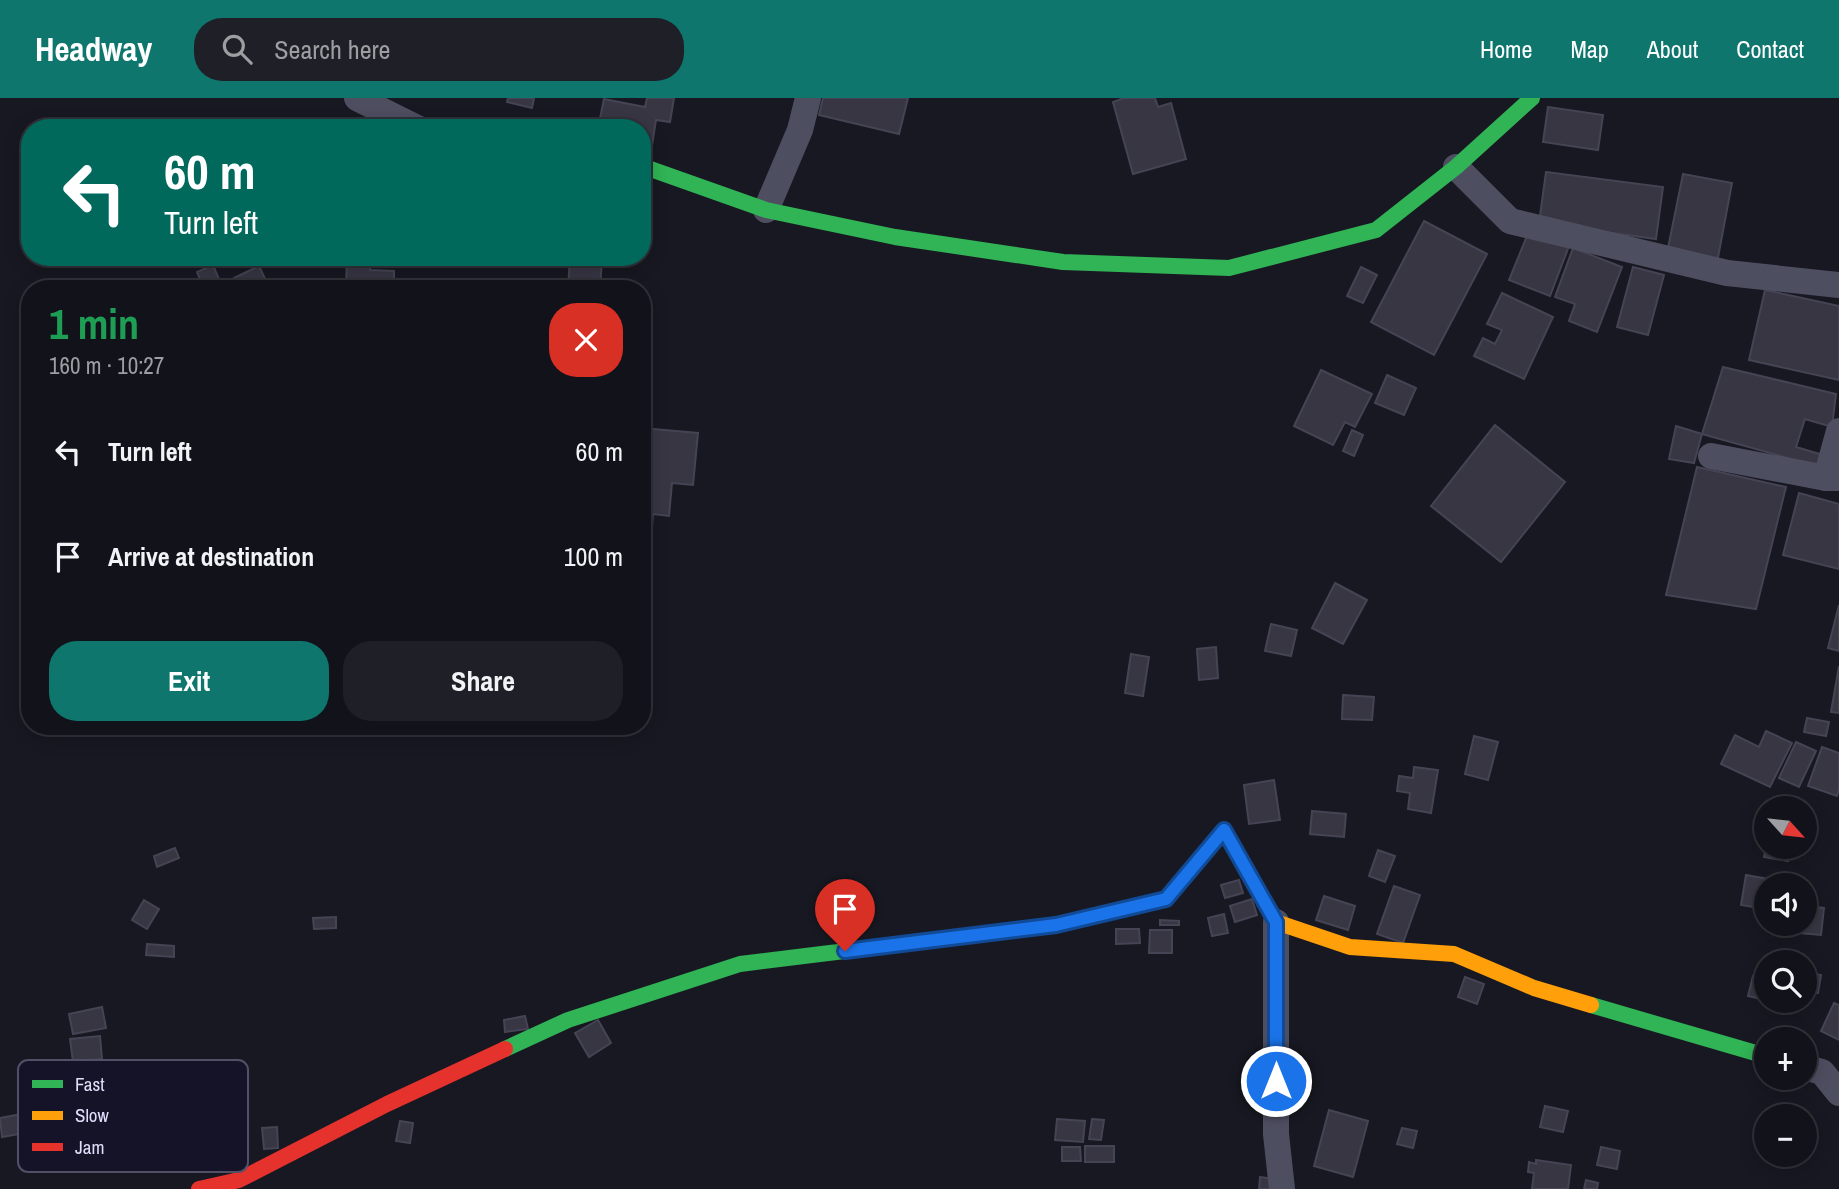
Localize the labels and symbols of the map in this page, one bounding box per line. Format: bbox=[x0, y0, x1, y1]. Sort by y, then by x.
north arrow bbox=[1754, 796, 1816, 859]
pin bbox=[815, 879, 875, 951]
position arrow bbox=[1239, 1044, 1313, 1118]
legend bbox=[18, 1060, 248, 1172]
text: Fast bbox=[75, 1071, 105, 1097]
text: Slow bbox=[75, 1102, 110, 1128]
text: Jam bbox=[75, 1134, 104, 1160]

